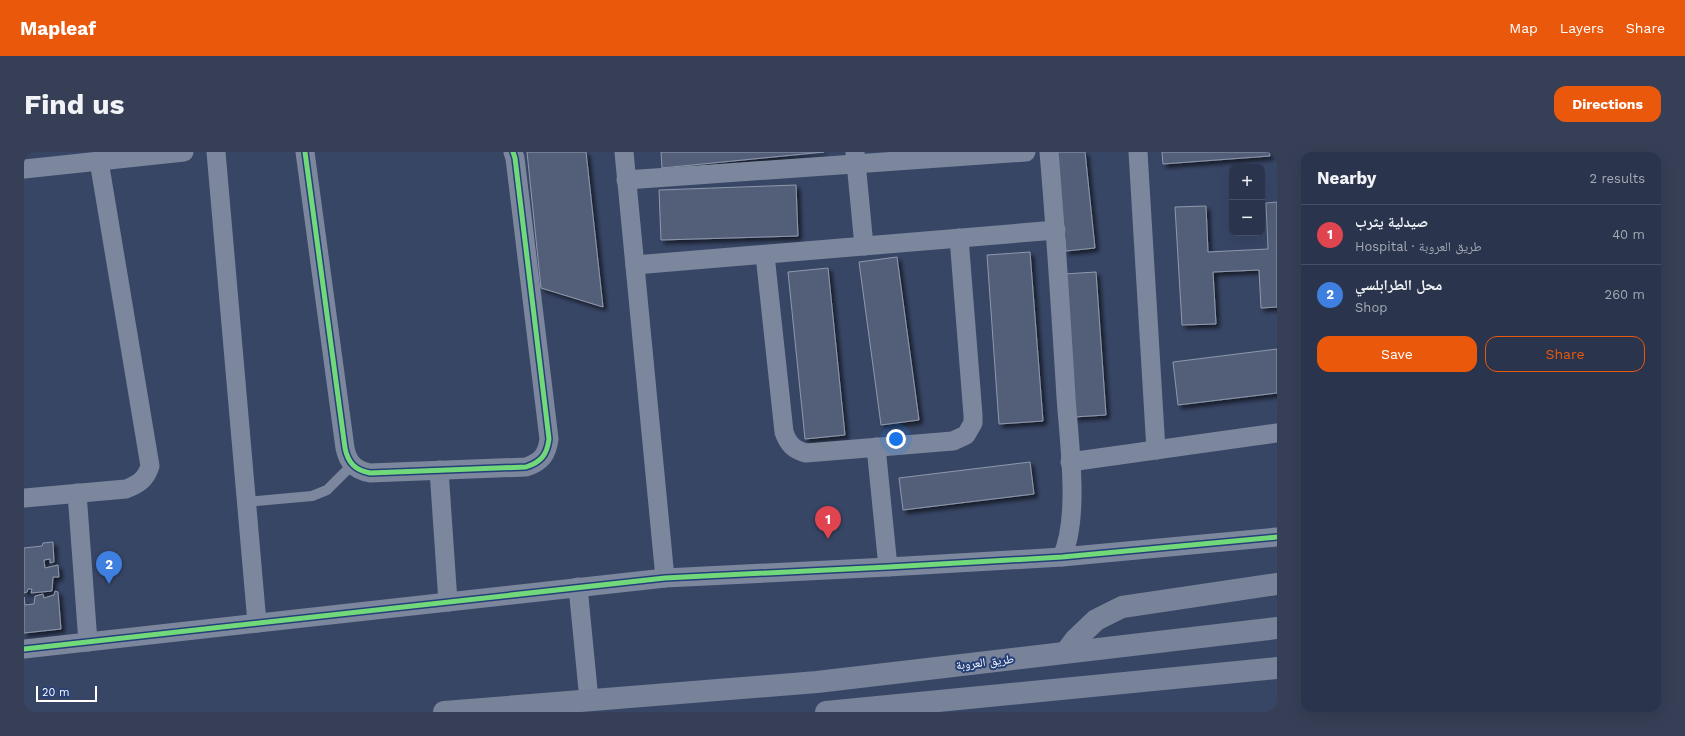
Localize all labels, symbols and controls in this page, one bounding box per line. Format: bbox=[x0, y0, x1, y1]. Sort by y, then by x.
text: Mapleaf bbox=[20, 17, 96, 40]
text: Map bbox=[1509, 20, 1538, 36]
text: Layers bbox=[1560, 20, 1604, 36]
text: Share bbox=[1626, 20, 1665, 36]
button: Directions bbox=[1554, 86, 1661, 122]
text: Find us bbox=[24, 88, 124, 121]
map controls bbox=[1229, 164, 1265, 236]
button: + bbox=[1229, 164, 1265, 200]
text: Nearby bbox=[1317, 168, 1376, 188]
text: 2 results bbox=[1590, 171, 1645, 186]
button: − bbox=[1229, 200, 1265, 236]
text: صيدلية يثرب bbox=[1355, 213, 1428, 231]
text: 1 bbox=[1327, 227, 1333, 242]
text: 40 m bbox=[1612, 227, 1645, 242]
text: Hospital · طريق العروبة bbox=[1355, 239, 1482, 254]
text: محل الطرابلسي bbox=[1355, 276, 1442, 294]
text: 2 bbox=[1326, 287, 1334, 302]
text: 260 m bbox=[1605, 287, 1645, 302]
text: Shop bbox=[1355, 300, 1387, 315]
button: Save bbox=[1317, 336, 1477, 372]
button: Share bbox=[1485, 336, 1645, 372]
your location bbox=[886, 429, 906, 449]
pin: 1 bbox=[815, 506, 841, 539]
pin: 2 bbox=[96, 551, 122, 584]
street label: طريق العروبة bbox=[955, 651, 1015, 673]
scale bar bbox=[36, 684, 97, 703]
text: 20 m bbox=[42, 686, 70, 699]

